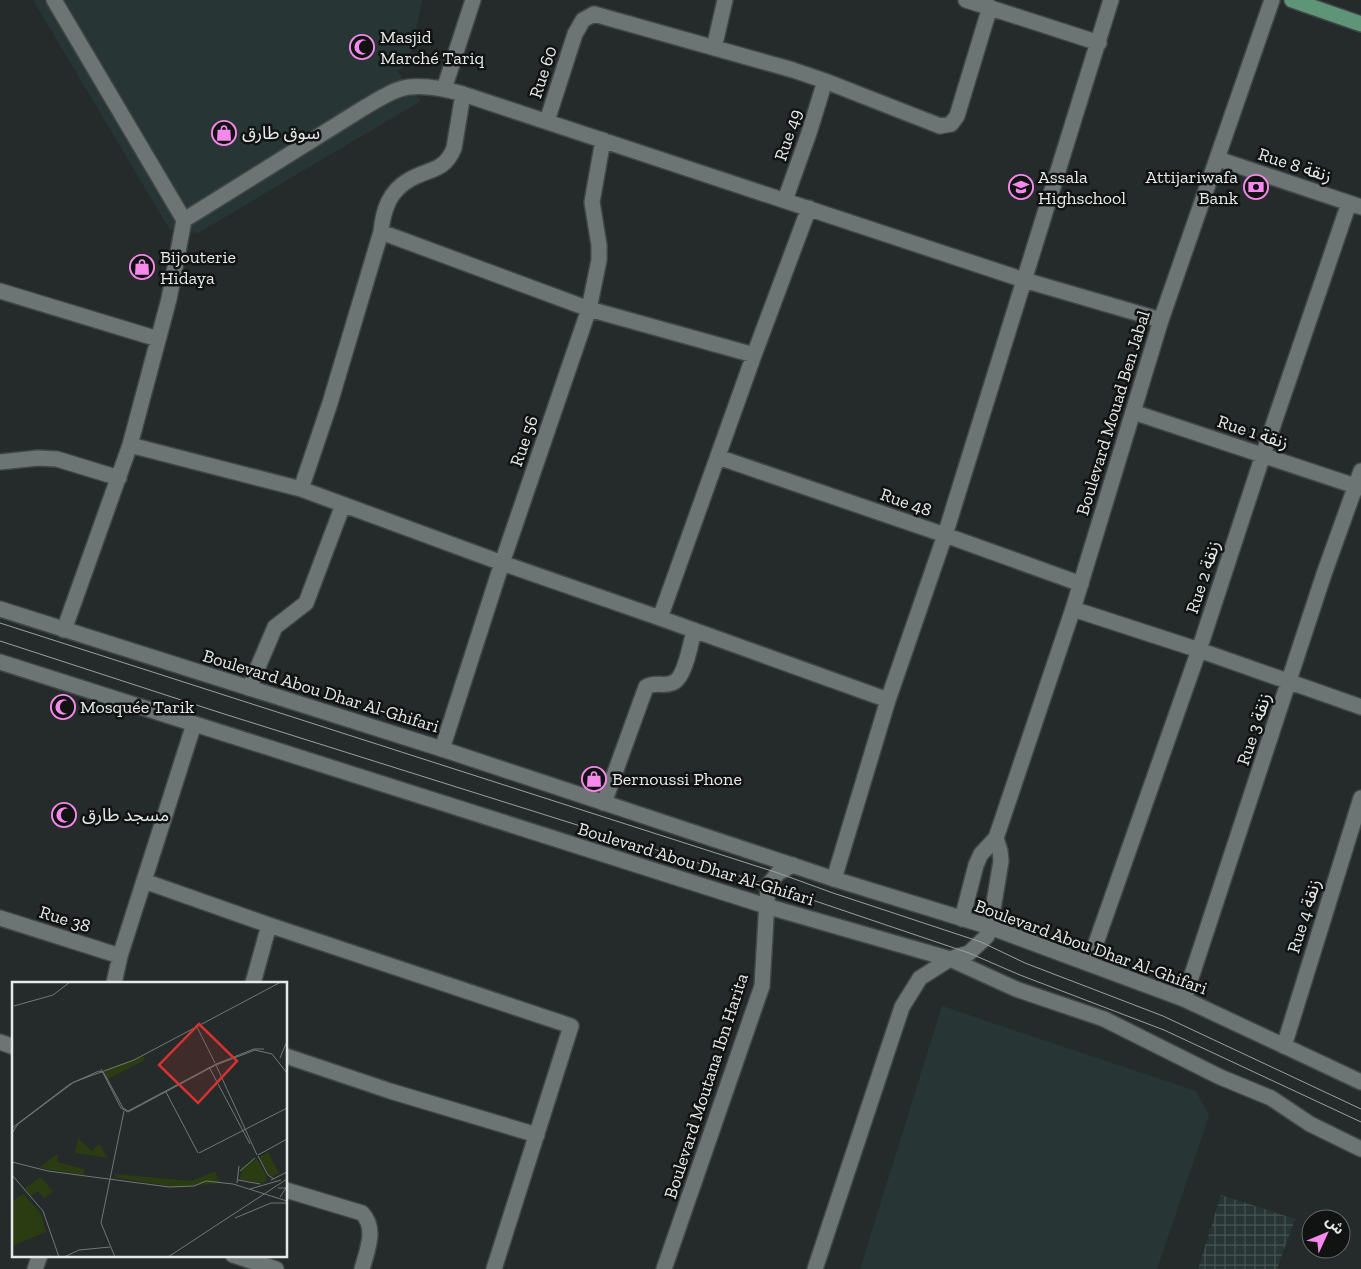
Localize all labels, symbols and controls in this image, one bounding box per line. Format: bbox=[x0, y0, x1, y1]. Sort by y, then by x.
place label: Masjid Marché Tariq bbox=[380, 26, 484, 69]
mosque icon: Masjid Marché Tariq bbox=[349, 34, 375, 60]
street label: Rue 60 bbox=[524, 43, 562, 101]
street label: Rue 49 bbox=[769, 106, 807, 164]
shop icon: سوق طارق bbox=[211, 120, 237, 146]
place label: سوق طارق bbox=[242, 122, 320, 144]
street label: Rue 8 زنقة bbox=[1255, 143, 1335, 187]
place label: Assala Highschool bbox=[1038, 166, 1126, 209]
place label: Attijariwafa Bank bbox=[1146, 166, 1239, 209]
school or university icon: Assala Highschool bbox=[1008, 174, 1034, 200]
bank icon: Attijariwafa Bank bbox=[1243, 174, 1269, 200]
place label: Bijouterie Hidaya bbox=[160, 246, 236, 289]
shop icon: Bijouterie Hidaya bbox=[129, 254, 155, 280]
street label: Boulevard Mouad Ben Jabal bbox=[1071, 308, 1155, 518]
street label: Rue 1 زنقة bbox=[1215, 410, 1291, 454]
street label: Rue 56 bbox=[505, 413, 543, 469]
street label: Rue 48 bbox=[877, 483, 935, 521]
street label: Rue 2 زنقة bbox=[1181, 538, 1225, 616]
street label: Boulevard Abou Dhar Al-Ghifari bbox=[200, 645, 442, 737]
street label: Rue 3 زنقة bbox=[1232, 690, 1276, 768]
mosque icon: Mosquée Tarik bbox=[50, 694, 76, 720]
place label: Mosquée Tarik bbox=[80, 696, 195, 718]
shop icon: Bernoussi Phone bbox=[581, 766, 607, 792]
place label: Bernoussi Phone bbox=[612, 768, 742, 790]
mosque icon: مسجد طارق bbox=[51, 802, 77, 828]
place label: مسجد طارق bbox=[82, 804, 169, 826]
street label: Boulevard Abou Dhar Al-Ghifari bbox=[575, 818, 817, 910]
street label: Rue 4 زنقة bbox=[1282, 876, 1326, 956]
street label: Boulevard Abou Dhar Al-Ghifari bbox=[972, 895, 1210, 999]
street label: Rue 38 bbox=[37, 901, 93, 937]
street label: Boulevard Moutana Ibn Harita bbox=[659, 970, 753, 1201]
inset map bbox=[12, 982, 288, 1256]
north arrow bbox=[1301, 1209, 1351, 1259]
text: ش bbox=[1322, 1213, 1348, 1238]

